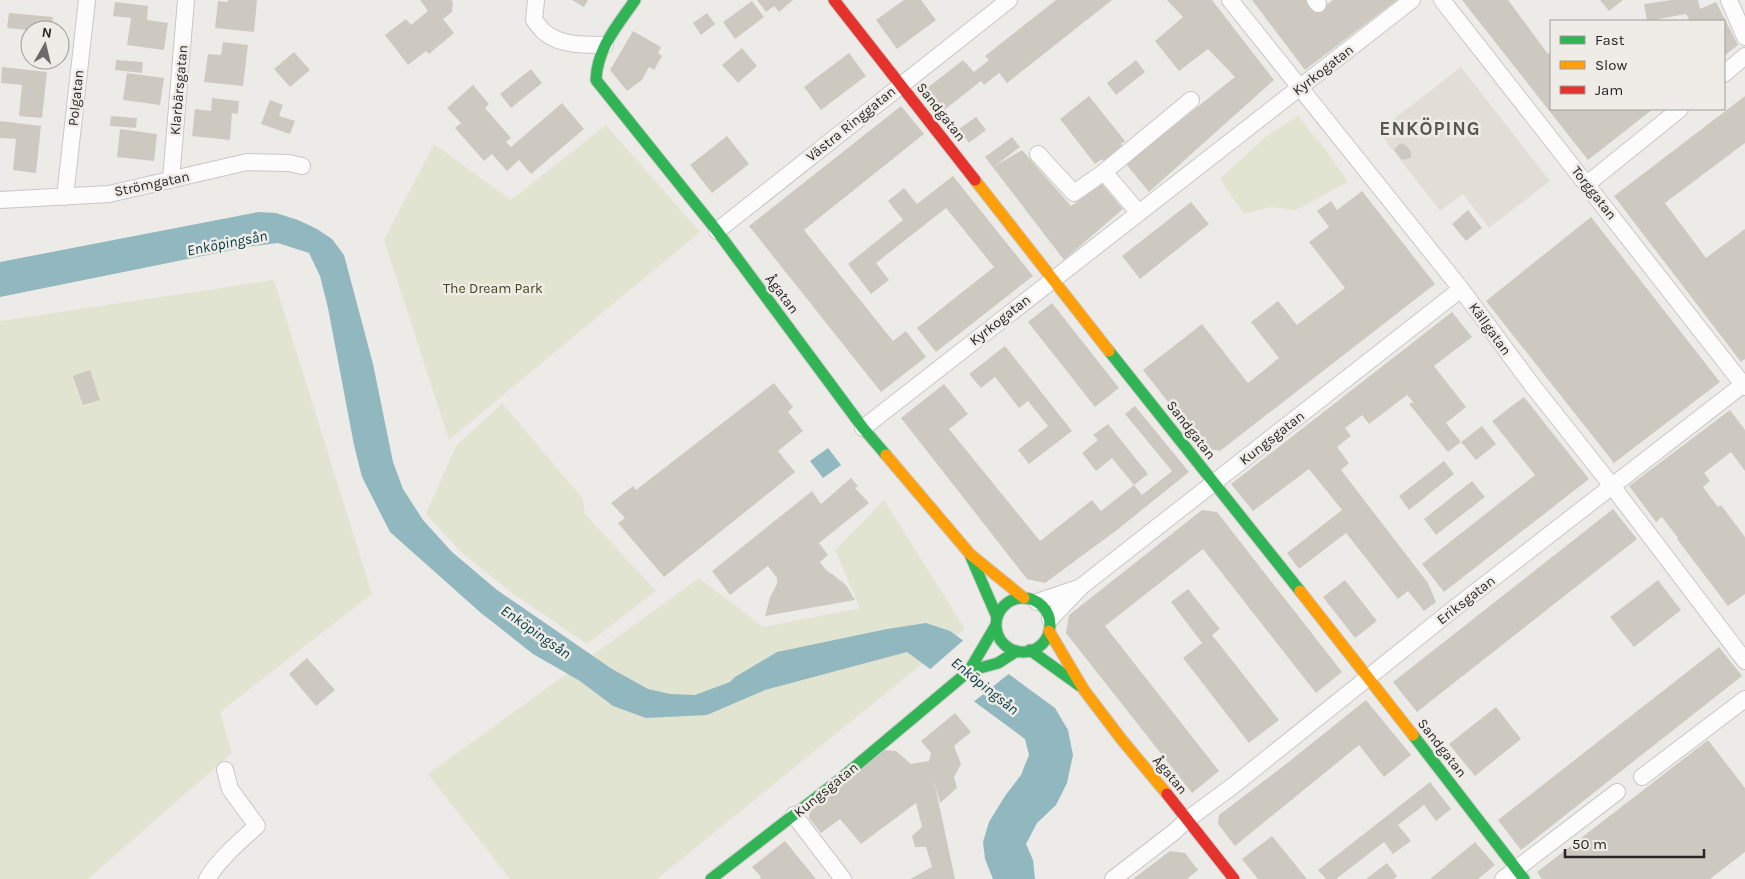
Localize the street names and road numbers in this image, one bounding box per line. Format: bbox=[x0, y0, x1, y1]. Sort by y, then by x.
street label: Kyrkogatan bbox=[1289, 41, 1357, 99]
street label: Klarbärsgatan bbox=[167, 44, 191, 136]
street label: Polgatan bbox=[65, 69, 87, 127]
street label: Sandgatan bbox=[913, 79, 969, 145]
street label: Västra Ringgatan bbox=[803, 83, 899, 165]
street label: Torggatan bbox=[1568, 163, 1620, 223]
street label: Strömgatan bbox=[113, 168, 191, 200]
street label: Ågatan bbox=[762, 271, 802, 317]
street label: Kyrkogatan bbox=[966, 291, 1034, 349]
street label: Källgatan bbox=[1465, 299, 1515, 359]
street label: Sandgatan bbox=[1163, 397, 1219, 463]
street label: Kungsgatan bbox=[1236, 407, 1308, 469]
street label: Eriksgatan bbox=[1433, 572, 1499, 628]
street label: Sandgatan bbox=[1414, 715, 1470, 781]
street label: Ågatan bbox=[1149, 752, 1191, 798]
street label: Kungsgatan bbox=[790, 759, 862, 821]

